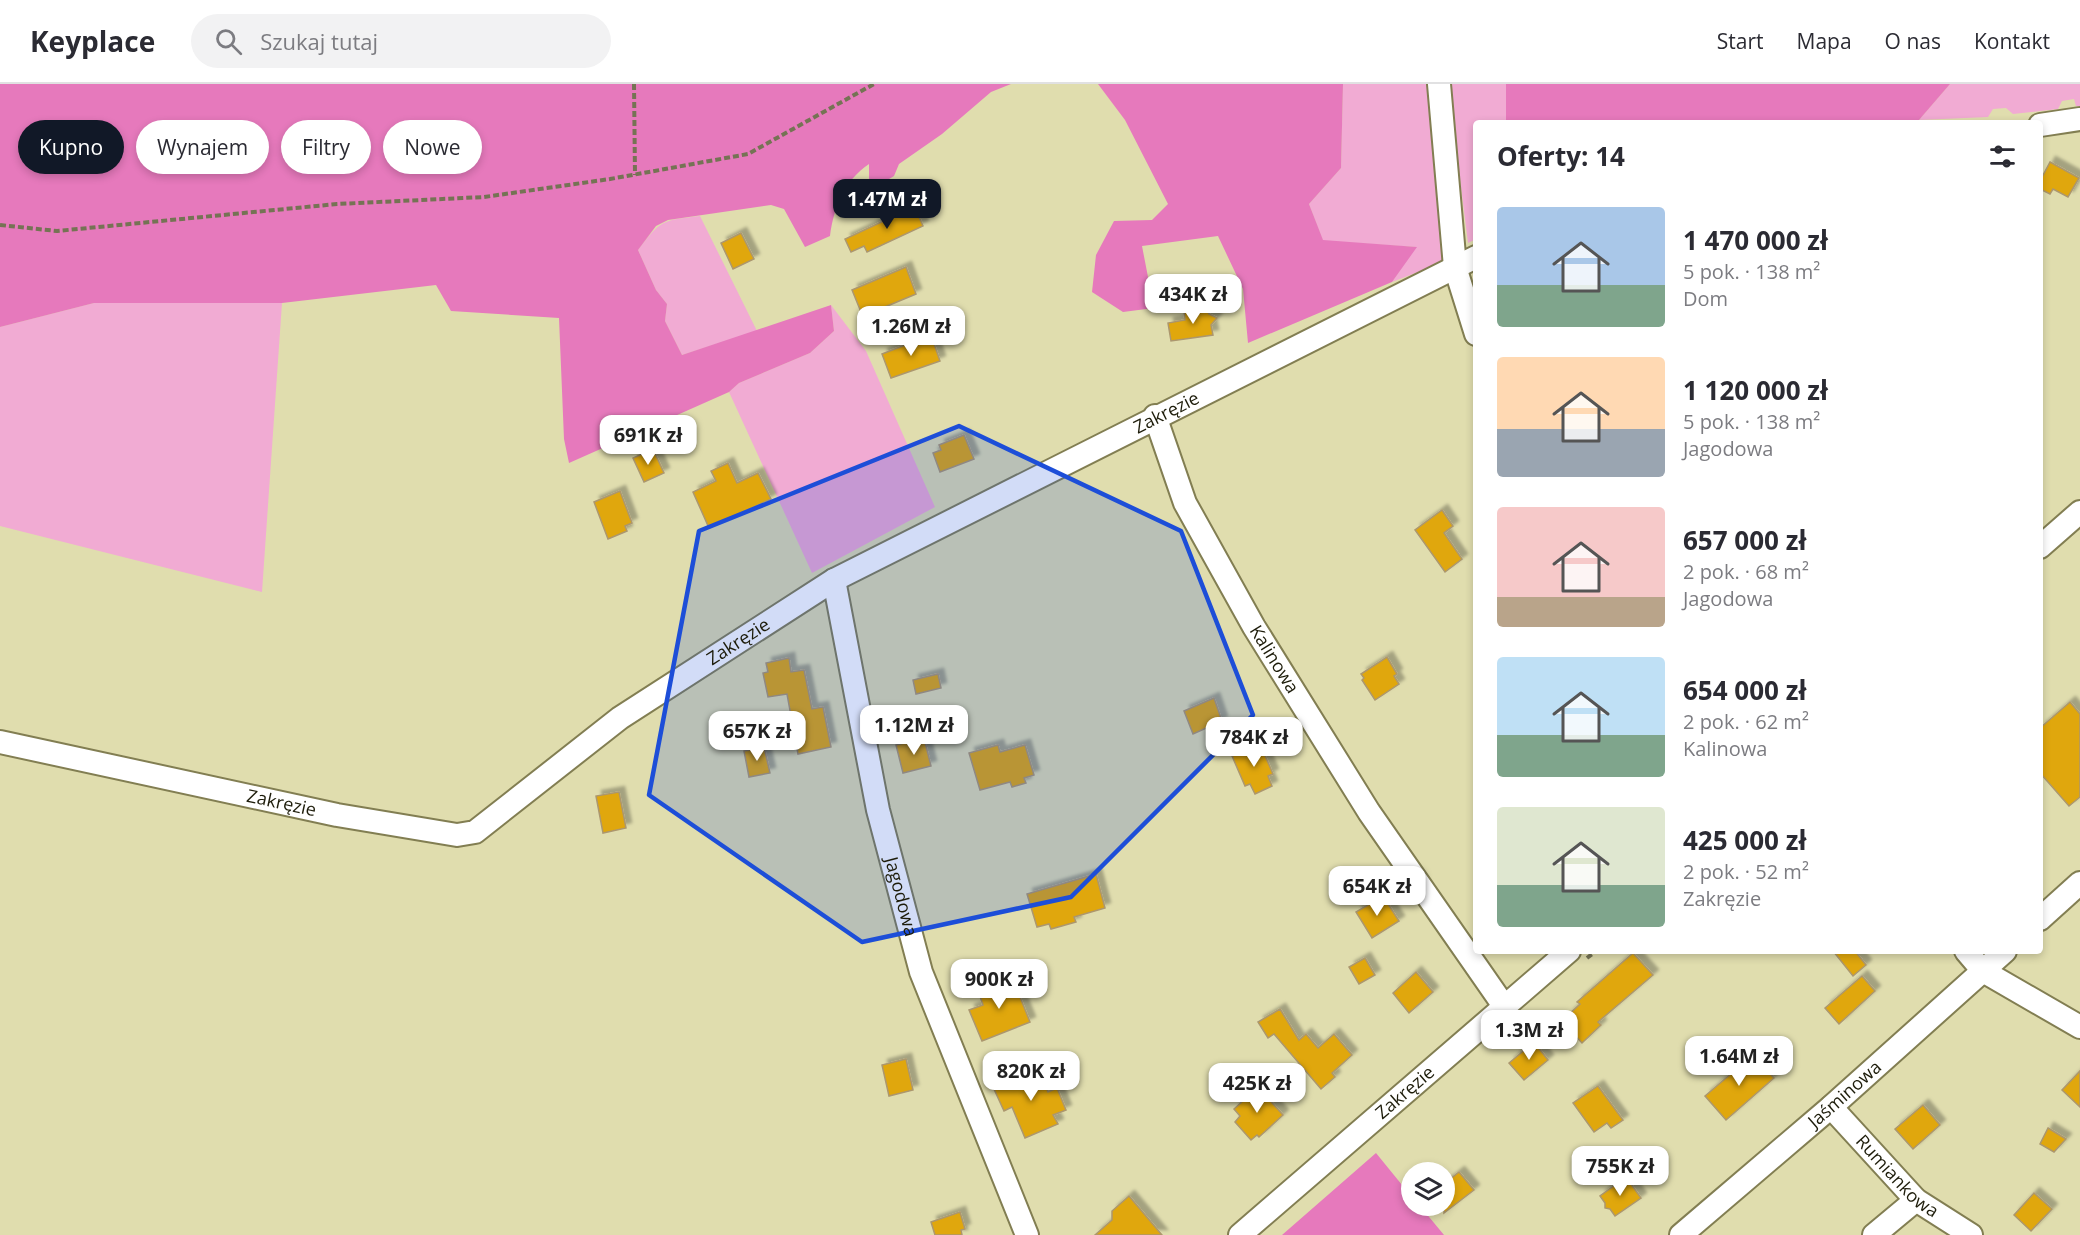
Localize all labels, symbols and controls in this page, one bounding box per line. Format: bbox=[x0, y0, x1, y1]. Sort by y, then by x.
search box bbox=[191, 14, 611, 68]
text: Keyplace bbox=[30, 22, 155, 60]
icon: search bbox=[212, 25, 245, 58]
text: Szukaj tutaj bbox=[260, 26, 378, 56]
text: Start bbox=[1717, 27, 1764, 55]
text: Mapa bbox=[1797, 27, 1852, 55]
text: O nas bbox=[1885, 27, 1941, 55]
text: Kontakt bbox=[1974, 27, 2050, 55]
chip: Kupno bbox=[18, 120, 124, 174]
chip: Wynajem bbox=[136, 120, 269, 174]
chip: Filtry bbox=[281, 120, 371, 174]
chip: Nowe bbox=[383, 120, 482, 174]
text: Oferty: 14 bbox=[1497, 138, 1625, 174]
icon: filters bbox=[1986, 140, 2019, 173]
pin: 1.47M zł bbox=[825, 179, 949, 230]
text: 1.47M zł bbox=[847, 185, 927, 212]
text: 1 470 000 zł bbox=[1683, 222, 1828, 258]
icon: home bbox=[1545, 231, 1617, 303]
text: 5 pok. · 138 m² bbox=[1683, 258, 1820, 285]
pin: 434K zł bbox=[1138, 274, 1248, 325]
text: 434K zł bbox=[1159, 280, 1227, 307]
text: Dom bbox=[1683, 285, 1728, 312]
pin: 1.26M zł bbox=[849, 306, 973, 357]
text: 1.26M zł bbox=[871, 312, 951, 339]
text: 1 120 000 zł bbox=[1683, 372, 1828, 408]
icon: home bbox=[1545, 381, 1617, 453]
street label: Zakręzie bbox=[1129, 385, 1203, 438]
text: 5 pok. · 138 m² bbox=[1683, 408, 1820, 435]
pin: 691K zł bbox=[593, 415, 703, 466]
text: 691K zł bbox=[614, 421, 682, 448]
text: Jagodowa bbox=[1683, 435, 1773, 462]
text: 657 000 zł bbox=[1683, 522, 1806, 558]
icon: home bbox=[1545, 531, 1617, 603]
text: 2 pok. · 68 m² bbox=[1683, 558, 1809, 585]
text: Jagodowa bbox=[1683, 585, 1773, 612]
street label: Zakręzie bbox=[702, 612, 774, 670]
street label: Kalinowa bbox=[1245, 620, 1305, 697]
text: 654 000 zł bbox=[1683, 672, 1806, 708]
icon: home bbox=[1545, 681, 1617, 753]
pin: 1.12M zł bbox=[852, 705, 976, 756]
text: 2 pok. · 62 m² bbox=[1683, 708, 1809, 735]
pin: 657K zł bbox=[702, 711, 812, 762]
text: 1.12M zł bbox=[874, 711, 954, 738]
text: 657K zł bbox=[723, 717, 791, 744]
pin: 784K zł bbox=[1199, 717, 1309, 768]
text: 784K zł bbox=[1220, 723, 1288, 750]
text: Kalinowa bbox=[1683, 735, 1767, 762]
street label: Zakręzie bbox=[245, 783, 319, 821]
text: 425 000 zł bbox=[1683, 822, 1806, 858]
icon: home bbox=[1545, 831, 1617, 903]
street label: Jagodowa bbox=[879, 852, 924, 939]
text: 2 pok. · 52 m² bbox=[1683, 858, 1809, 885]
pin: 654K zł bbox=[1322, 866, 1432, 917]
text: 654K zł bbox=[1343, 872, 1411, 899]
text: Zakręzie bbox=[1683, 885, 1761, 912]
pin: 900K zł bbox=[944, 959, 1054, 1010]
text: 900K zł bbox=[965, 965, 1033, 992]
pin: 1.3M zł bbox=[1474, 1010, 1584, 1061]
text: 1.3M zł bbox=[1495, 1016, 1563, 1043]
pin: 1.64M zł bbox=[1677, 1036, 1801, 1087]
text: 1.64M zł bbox=[1699, 1042, 1779, 1069]
pin: 820K zł bbox=[976, 1051, 1086, 1102]
street label: Jaśminowa bbox=[1801, 1055, 1886, 1134]
text: 820K zł bbox=[997, 1057, 1065, 1084]
street label: Zakręzie bbox=[1370, 1060, 1439, 1124]
pin: 425K zł bbox=[1202, 1063, 1312, 1114]
text: 425K zł bbox=[1223, 1069, 1291, 1096]
street label: Rumiankowa bbox=[1851, 1129, 1944, 1222]
pin: 755K zł bbox=[1565, 1146, 1675, 1197]
text: 755K zł bbox=[1586, 1152, 1654, 1179]
map controls bbox=[1401, 1162, 1455, 1216]
button: layers bbox=[1401, 1162, 1455, 1216]

